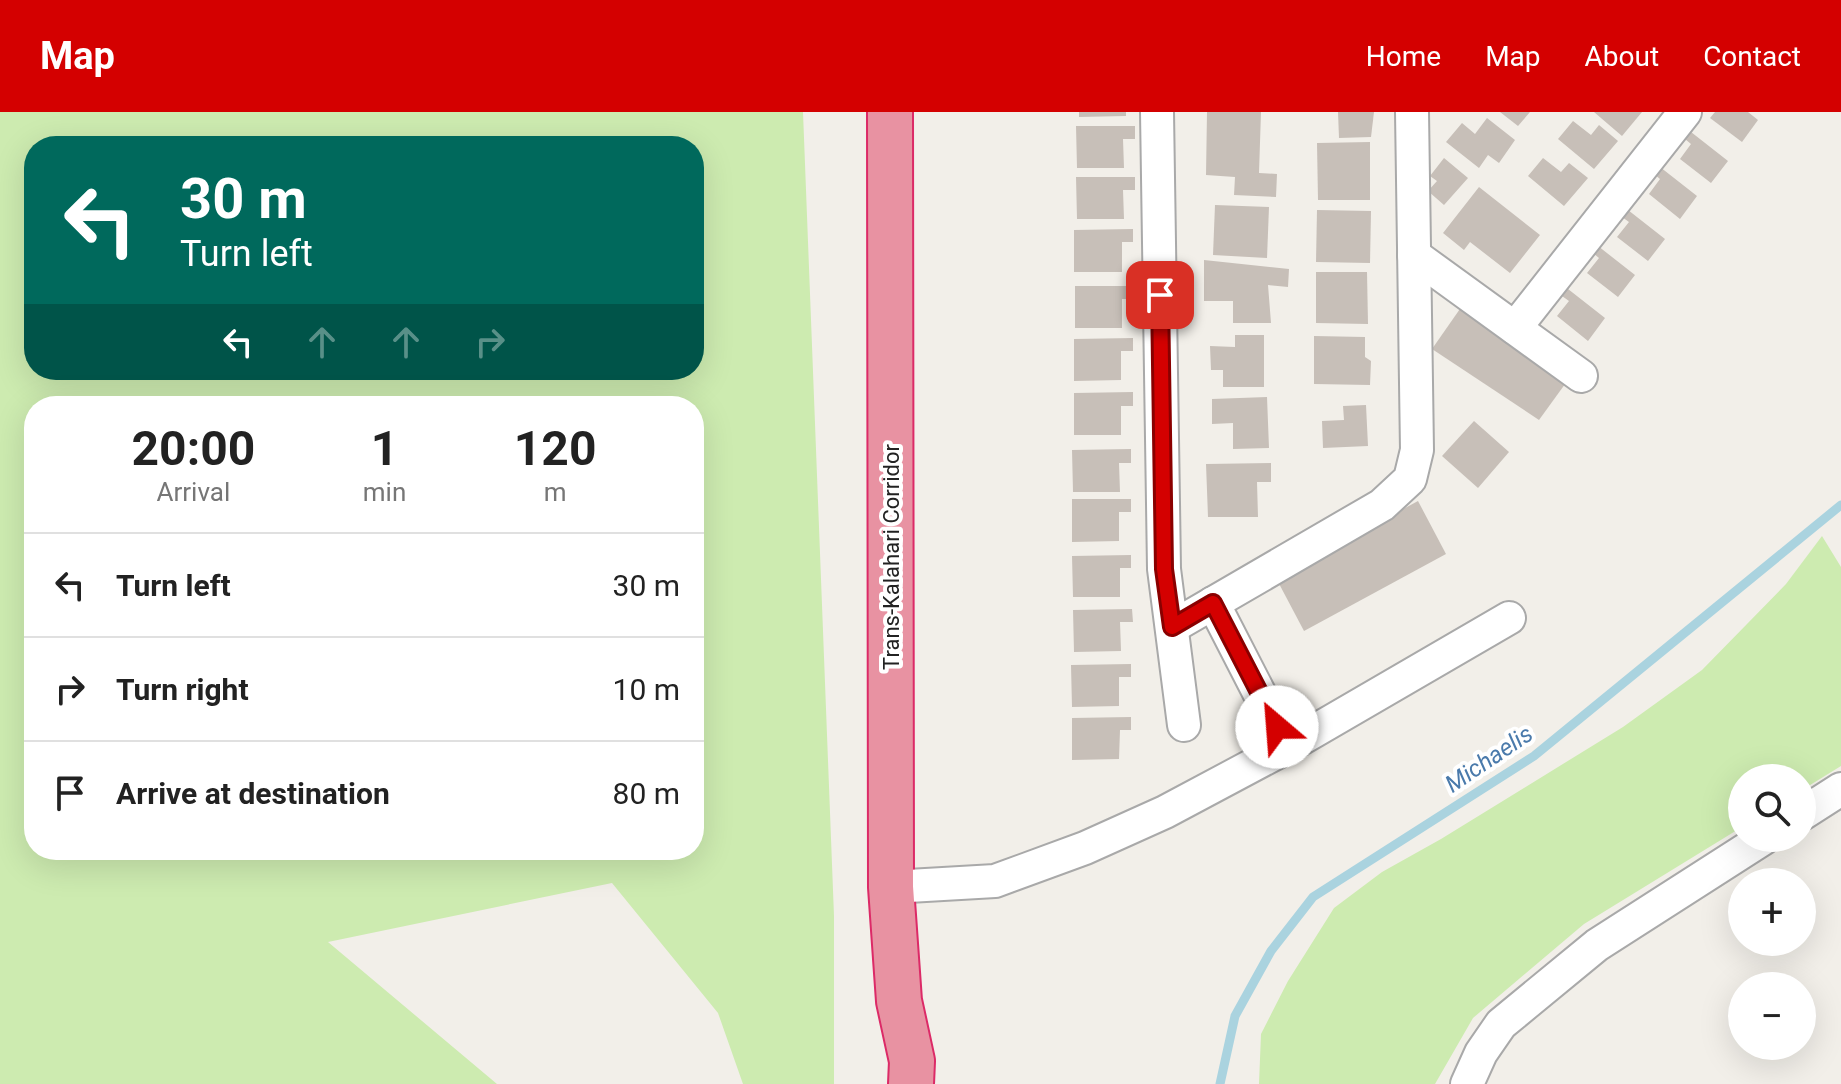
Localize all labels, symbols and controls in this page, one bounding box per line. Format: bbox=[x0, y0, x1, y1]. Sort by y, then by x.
text: Map bbox=[40, 34, 115, 78]
text: Home bbox=[1366, 40, 1441, 73]
text: Map bbox=[1485, 40, 1541, 73]
text: About bbox=[1585, 40, 1659, 73]
text: Contact bbox=[1703, 40, 1801, 73]
text: 30 m bbox=[180, 166, 307, 232]
icon: left bbox=[48, 168, 152, 272]
text: Turn left bbox=[180, 233, 313, 275]
pin bbox=[1126, 261, 1194, 329]
icon: arrive bbox=[1138, 273, 1182, 317]
icon: left bbox=[216, 320, 260, 364]
icon: ahead bbox=[300, 320, 344, 364]
icon: ahead bbox=[384, 320, 428, 364]
icon: right bbox=[468, 320, 512, 364]
text: 20:00 bbox=[132, 420, 255, 477]
text: 1 bbox=[371, 420, 398, 477]
text: 120 bbox=[514, 420, 596, 477]
street label: Trans-Kalahari Corridor bbox=[879, 444, 904, 670]
text: Arrival bbox=[157, 477, 230, 507]
text: min bbox=[363, 477, 406, 507]
text: m bbox=[544, 477, 567, 507]
icon: left bbox=[48, 563, 92, 607]
text: Turn left bbox=[116, 568, 231, 603]
text: 30 m bbox=[613, 568, 680, 603]
icon: right bbox=[48, 667, 92, 711]
text: Turn right bbox=[116, 672, 249, 707]
text: 10 m bbox=[613, 672, 680, 707]
position arrow bbox=[1235, 685, 1319, 769]
water label: Michaelis bbox=[1440, 720, 1538, 798]
map controls bbox=[1728, 764, 1816, 1060]
button: search bbox=[1728, 764, 1816, 852]
icon: arrive bbox=[48, 771, 92, 815]
text: Arrive at destination bbox=[116, 776, 390, 811]
text: 80 m bbox=[613, 776, 680, 811]
button: + bbox=[1728, 868, 1816, 956]
button: − bbox=[1728, 972, 1816, 1060]

